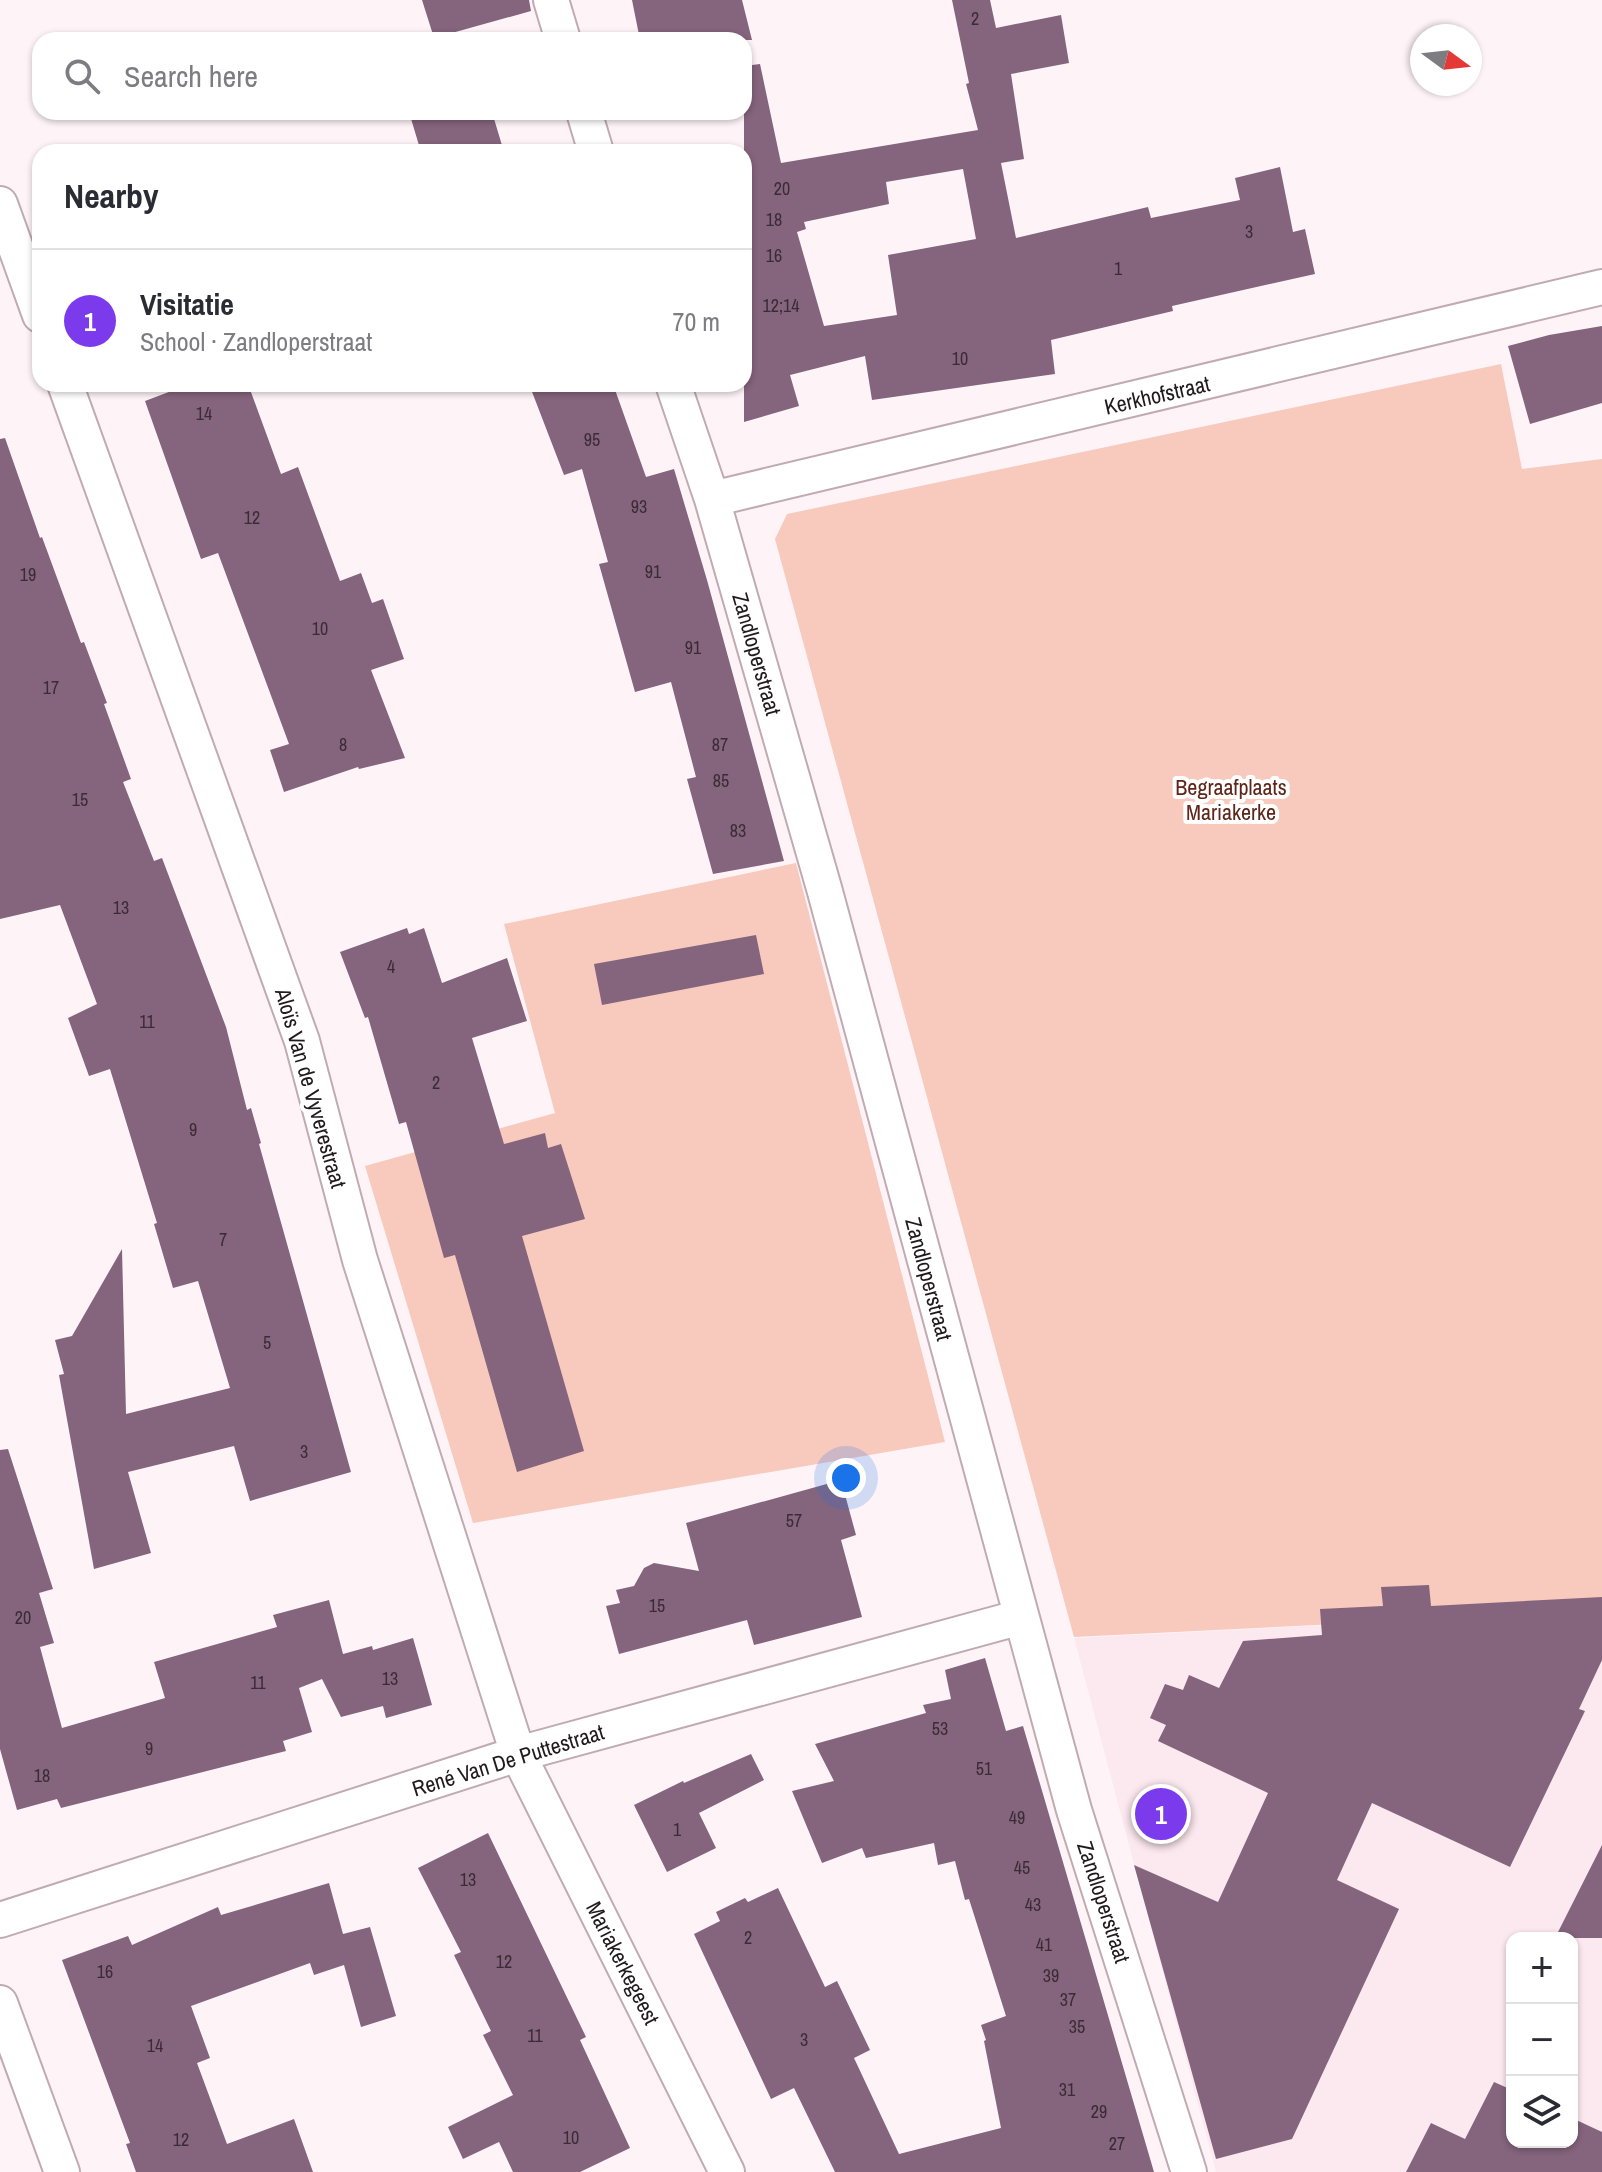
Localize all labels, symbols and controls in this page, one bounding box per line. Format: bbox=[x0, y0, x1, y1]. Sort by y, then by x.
house number: 2 bbox=[971, 6, 979, 31]
north arrow bbox=[1410, 24, 1482, 96]
search box bbox=[32, 32, 752, 120]
icon: search bbox=[60, 54, 104, 98]
text: Search here bbox=[124, 56, 258, 96]
text: Nearby bbox=[64, 173, 159, 219]
house number: 20 bbox=[774, 176, 790, 201]
house number: 18 bbox=[766, 207, 782, 232]
house number: 3 bbox=[1245, 219, 1253, 244]
house number: 16 bbox=[766, 243, 782, 268]
house number: 1 bbox=[1114, 256, 1123, 281]
text: Visitatie bbox=[140, 284, 234, 324]
house number: 12;14 bbox=[763, 293, 799, 318]
text: 1 bbox=[84, 304, 96, 339]
text: 70 m bbox=[673, 304, 720, 339]
text: School · Zandloperstraat bbox=[140, 324, 372, 359]
house number: 10 bbox=[952, 346, 968, 371]
street label: Kerkhofstraat bbox=[1101, 368, 1213, 422]
house number: 14 bbox=[196, 401, 212, 426]
house number: 95 bbox=[584, 427, 600, 452]
house number: 93 bbox=[631, 494, 647, 519]
house number: 12 bbox=[244, 505, 260, 530]
house number: 91 bbox=[645, 559, 662, 584]
house number: 19 bbox=[20, 562, 36, 587]
street label: Zandloperstraat bbox=[725, 589, 789, 719]
house number: 10 bbox=[312, 616, 328, 641]
house number: 91 bbox=[685, 635, 702, 660]
house number: 17 bbox=[43, 675, 59, 700]
house number: 8 bbox=[339, 732, 347, 757]
house number: 87 bbox=[712, 732, 728, 757]
house number: 85 bbox=[713, 768, 729, 793]
park label: Begraafplaats Mariakerke bbox=[1175, 772, 1287, 827]
house number: 15 bbox=[72, 787, 88, 812]
house number: 83 bbox=[730, 818, 746, 843]
house number: 13 bbox=[113, 895, 129, 920]
house number: 4 bbox=[387, 954, 395, 979]
street label: Aloïs Van de Vyverestraat bbox=[268, 984, 354, 1191]
house number: 11 bbox=[139, 1009, 155, 1034]
house number: 2 bbox=[432, 1070, 440, 1095]
house number: 9 bbox=[189, 1117, 197, 1142]
street label: Zandloperstraat bbox=[898, 1214, 960, 1344]
house number: 7 bbox=[219, 1227, 227, 1252]
house number: 5 bbox=[263, 1330, 271, 1355]
house number: 3 bbox=[300, 1439, 308, 1464]
your location bbox=[826, 1458, 866, 1498]
house number: 57 bbox=[786, 1508, 802, 1533]
house number: 15 bbox=[649, 1593, 665, 1618]
house number: 20 bbox=[15, 1605, 31, 1630]
house number: 13 bbox=[382, 1666, 398, 1691]
house number: 11 bbox=[250, 1670, 266, 1695]
house number: 53 bbox=[932, 1716, 948, 1741]
street label: René Van De Puttestraat bbox=[408, 1717, 608, 1803]
house number: 9 bbox=[145, 1736, 153, 1761]
house number: 51 bbox=[976, 1756, 993, 1781]
house number: 18 bbox=[34, 1763, 50, 1788]
pin: 1 bbox=[1135, 1784, 1187, 1844]
house number: 49 bbox=[1009, 1805, 1025, 1830]
house number: 1 bbox=[673, 1817, 682, 1842]
street label: Zandloperstraat bbox=[1070, 1837, 1138, 1967]
house number: 45 bbox=[1014, 1855, 1030, 1880]
house number: 13 bbox=[460, 1867, 476, 1892]
house number: 43 bbox=[1025, 1892, 1041, 1917]
street label: Mariakerkegeest bbox=[579, 1896, 667, 2030]
house number: 2 bbox=[744, 1925, 752, 1950]
house number: 41 bbox=[1036, 1932, 1053, 1957]
map controls bbox=[1506, 1932, 1578, 2148]
button: + bbox=[1506, 1932, 1578, 2004]
house number: 12 bbox=[496, 1949, 512, 1974]
house number: 16 bbox=[97, 1959, 113, 1984]
house number: 39 bbox=[1043, 1963, 1059, 1988]
house number: 37 bbox=[1060, 1987, 1076, 2012]
button: − bbox=[1506, 2004, 1578, 2076]
house number: 35 bbox=[1069, 2014, 1085, 2039]
house number: 11 bbox=[527, 2023, 543, 2048]
house number: 3 bbox=[800, 2027, 808, 2052]
house number: 14 bbox=[147, 2033, 163, 2058]
button: layers bbox=[1506, 2076, 1578, 2148]
house number: 31 bbox=[1059, 2077, 1076, 2102]
house number: 29 bbox=[1091, 2099, 1107, 2124]
house number: 10 bbox=[563, 2125, 579, 2150]
house number: 12 bbox=[173, 2127, 189, 2152]
house number: 27 bbox=[1109, 2131, 1125, 2156]

